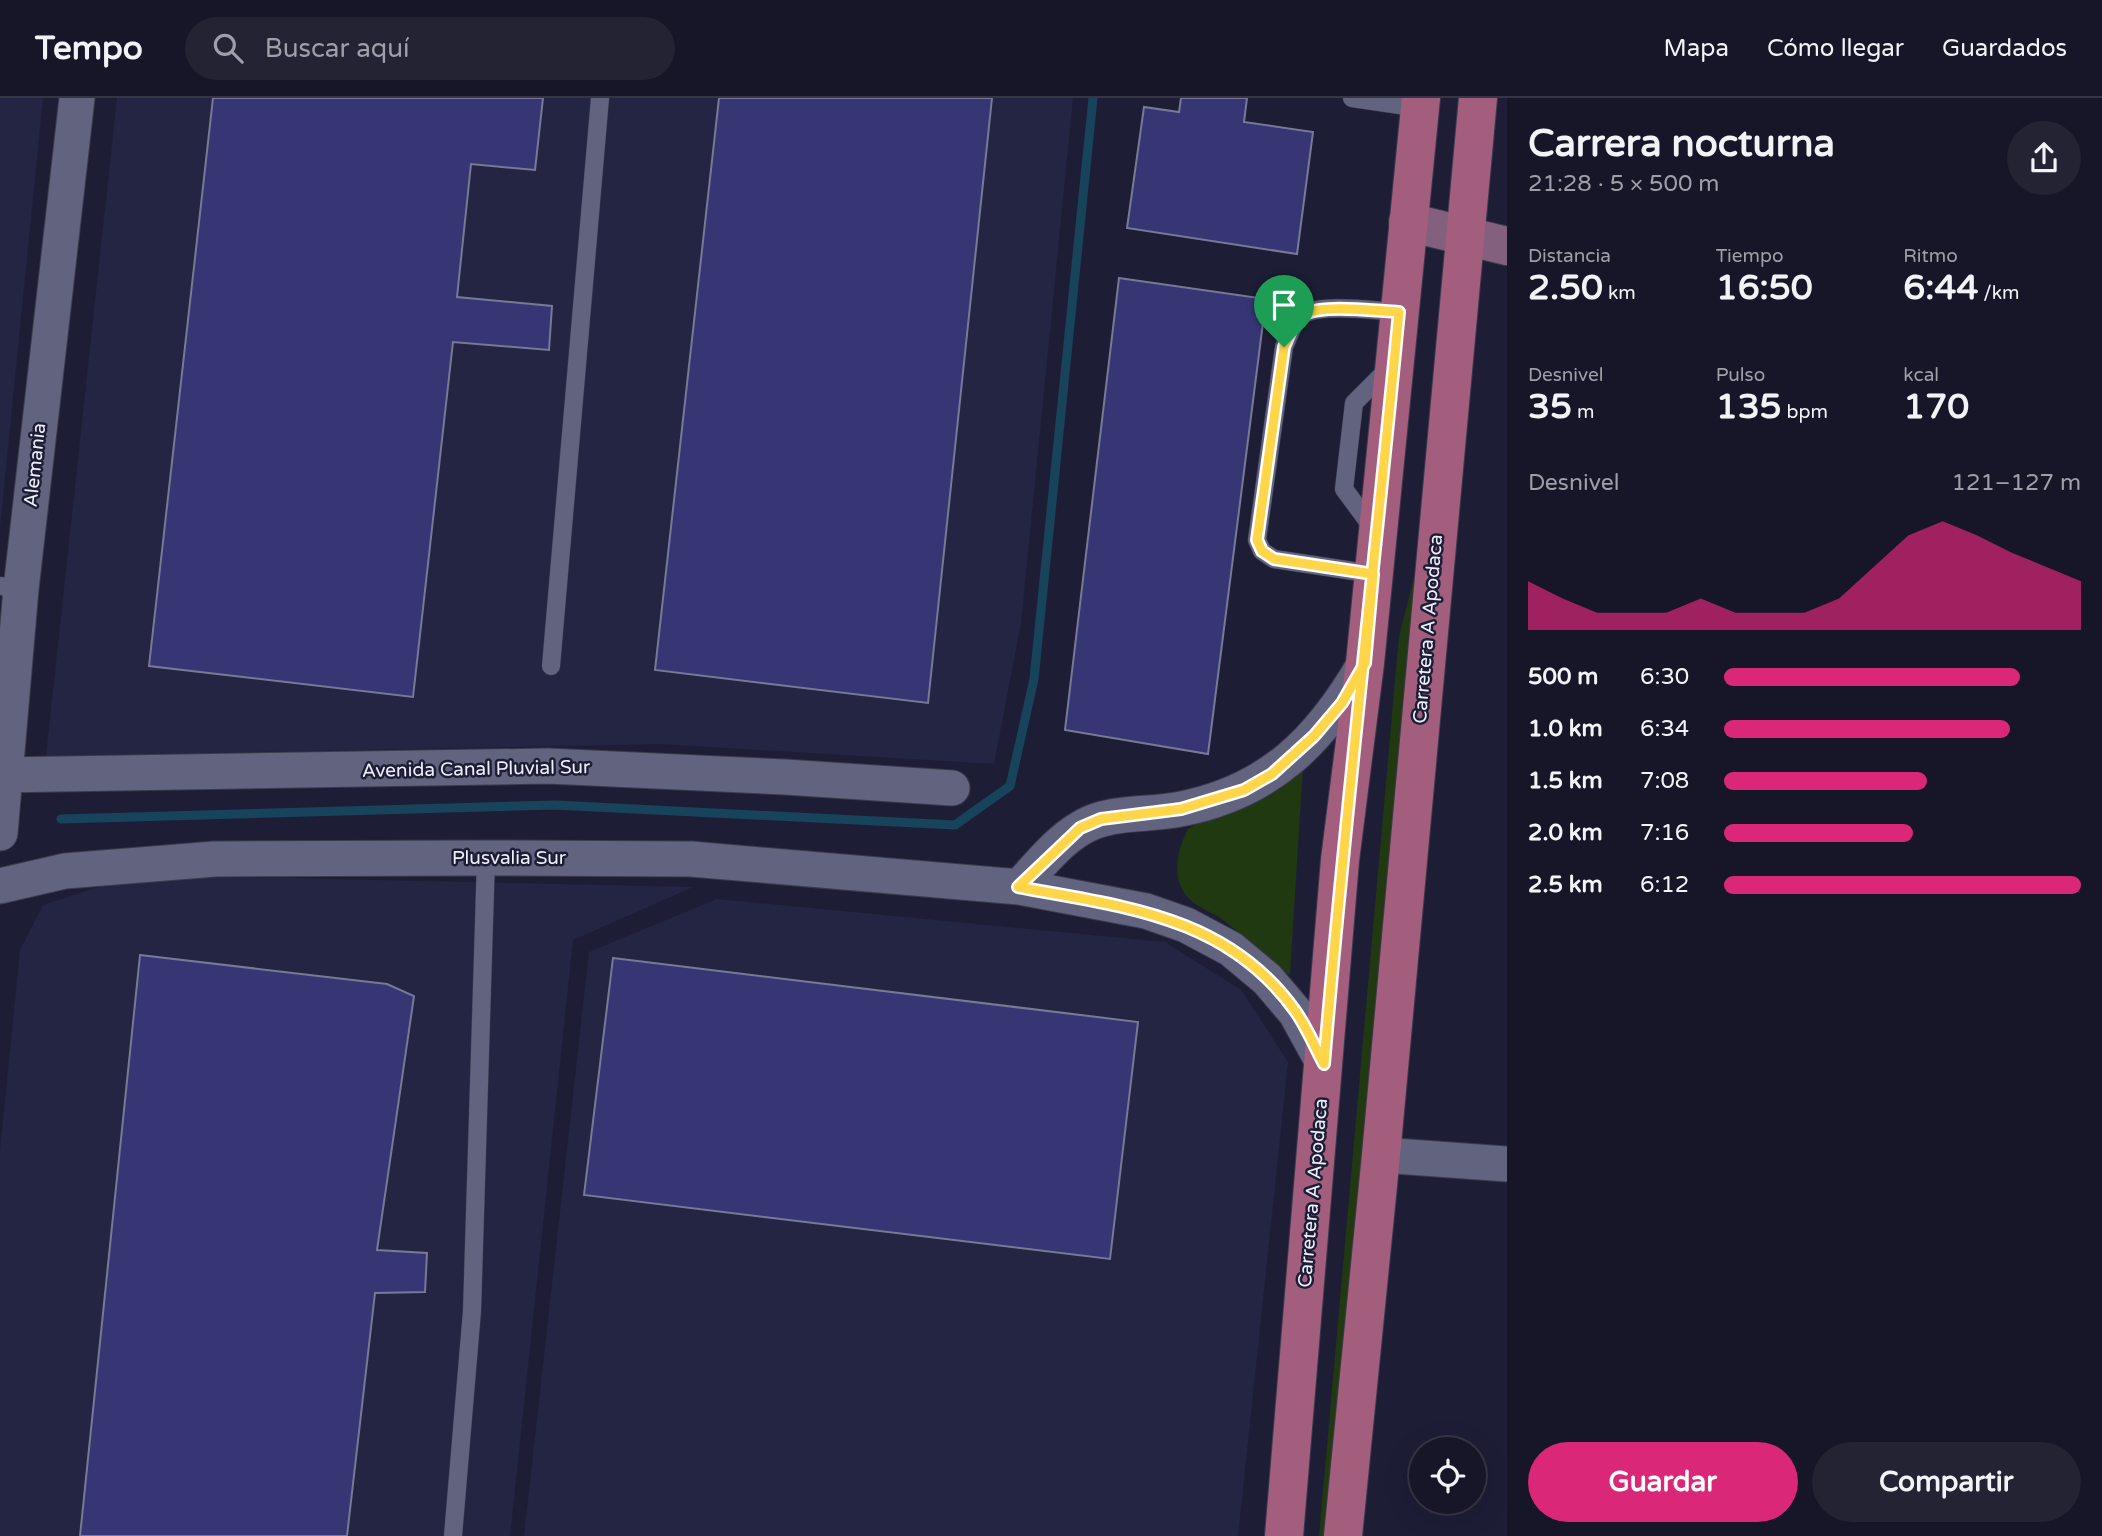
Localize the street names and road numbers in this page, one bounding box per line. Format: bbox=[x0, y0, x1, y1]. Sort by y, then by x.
street label: Alemania bbox=[20, 422, 50, 508]
street label: Carretera A Apodaca bbox=[1409, 533, 1447, 725]
street label: Avenida Canal Pluvial Sur bbox=[362, 756, 591, 782]
street label: Plusvalia Sur bbox=[452, 847, 567, 869]
street label: Carretera A Apodaca bbox=[1294, 1097, 1332, 1289]

